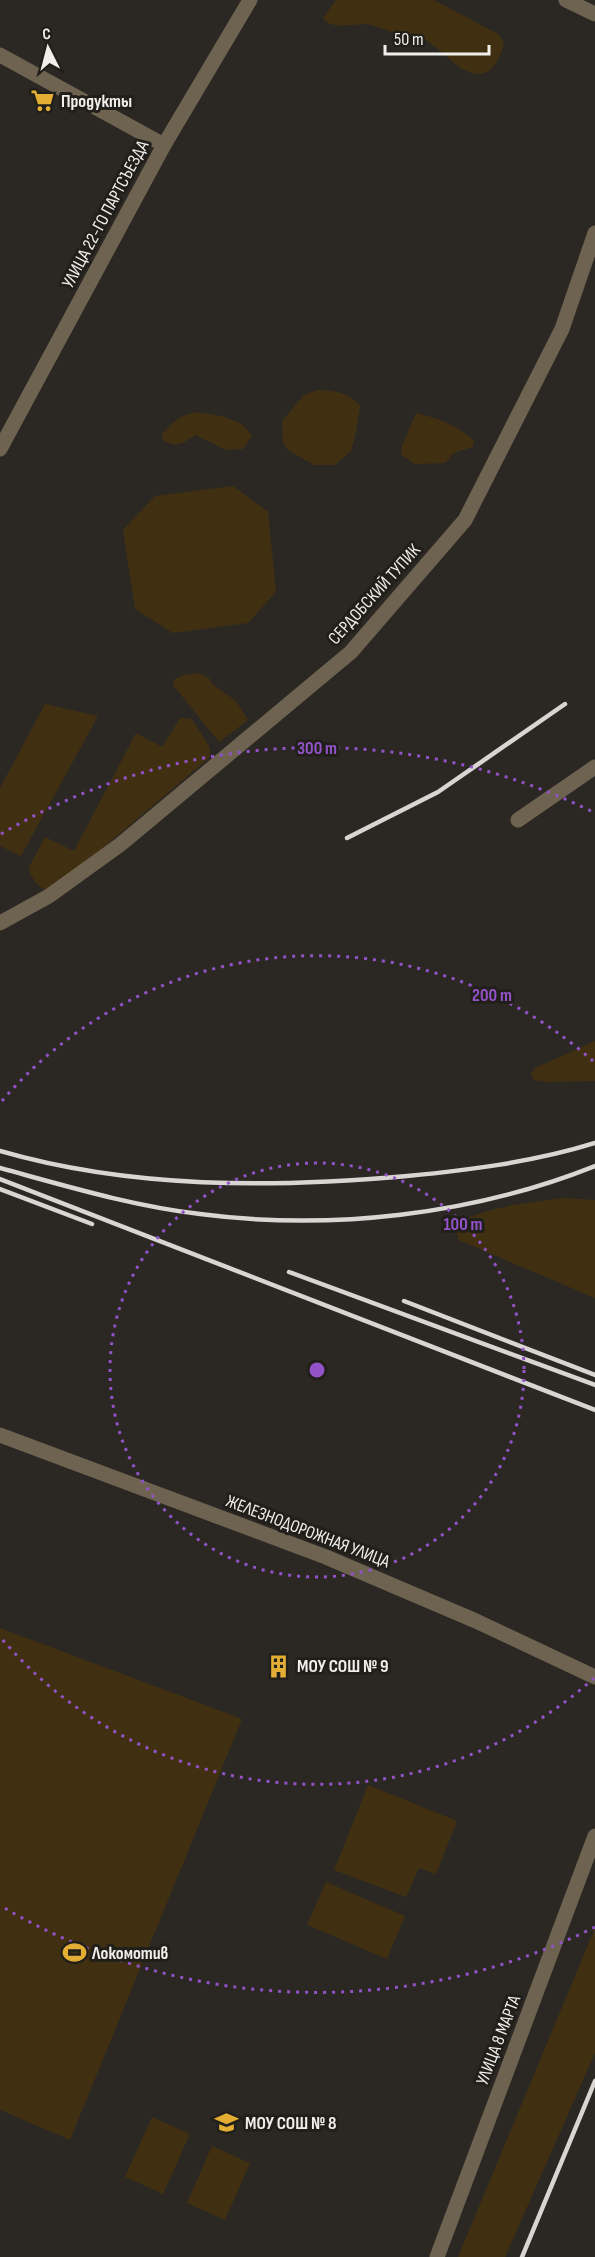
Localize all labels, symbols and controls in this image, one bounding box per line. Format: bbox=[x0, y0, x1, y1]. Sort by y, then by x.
north arrow bbox=[18, 18, 78, 78]
scale bar bbox=[385, 18, 488, 56]
text: С bbox=[42, 25, 52, 44]
text: 50 m bbox=[394, 29, 424, 50]
supermarket icon: Продукты bbox=[30, 88, 56, 114]
place label: Продукты bbox=[61, 91, 132, 112]
street label: УЛИЦА 22-ГО ПАРТСЪЕЗДА bbox=[58, 137, 153, 292]
street label: СЕРДОБСКИЙ ТУПИК bbox=[324, 539, 426, 649]
text: 300 m bbox=[297, 738, 337, 759]
text: 200 m bbox=[472, 985, 512, 1006]
text: 100 m bbox=[444, 1214, 483, 1235]
centre of rings bbox=[307, 1360, 327, 1380]
street label: ЖЕЛЕЗНОДОРОЖНАЯ УЛИЦА bbox=[223, 1491, 393, 1573]
building icon: МОУ СОШ № 9 bbox=[266, 1653, 292, 1679]
place label: МОУ СОШ № 9 bbox=[297, 1656, 389, 1677]
sports icon: Локомотив bbox=[61, 1940, 87, 1966]
place label: Локомотив bbox=[91, 1943, 169, 1964]
street label: УЛИЦА 8 МАРТА bbox=[472, 1992, 525, 2088]
school or university icon: МОУ СОШ № 8 bbox=[214, 2110, 240, 2136]
place label: МОУ СОШ № 8 bbox=[245, 2113, 337, 2134]

